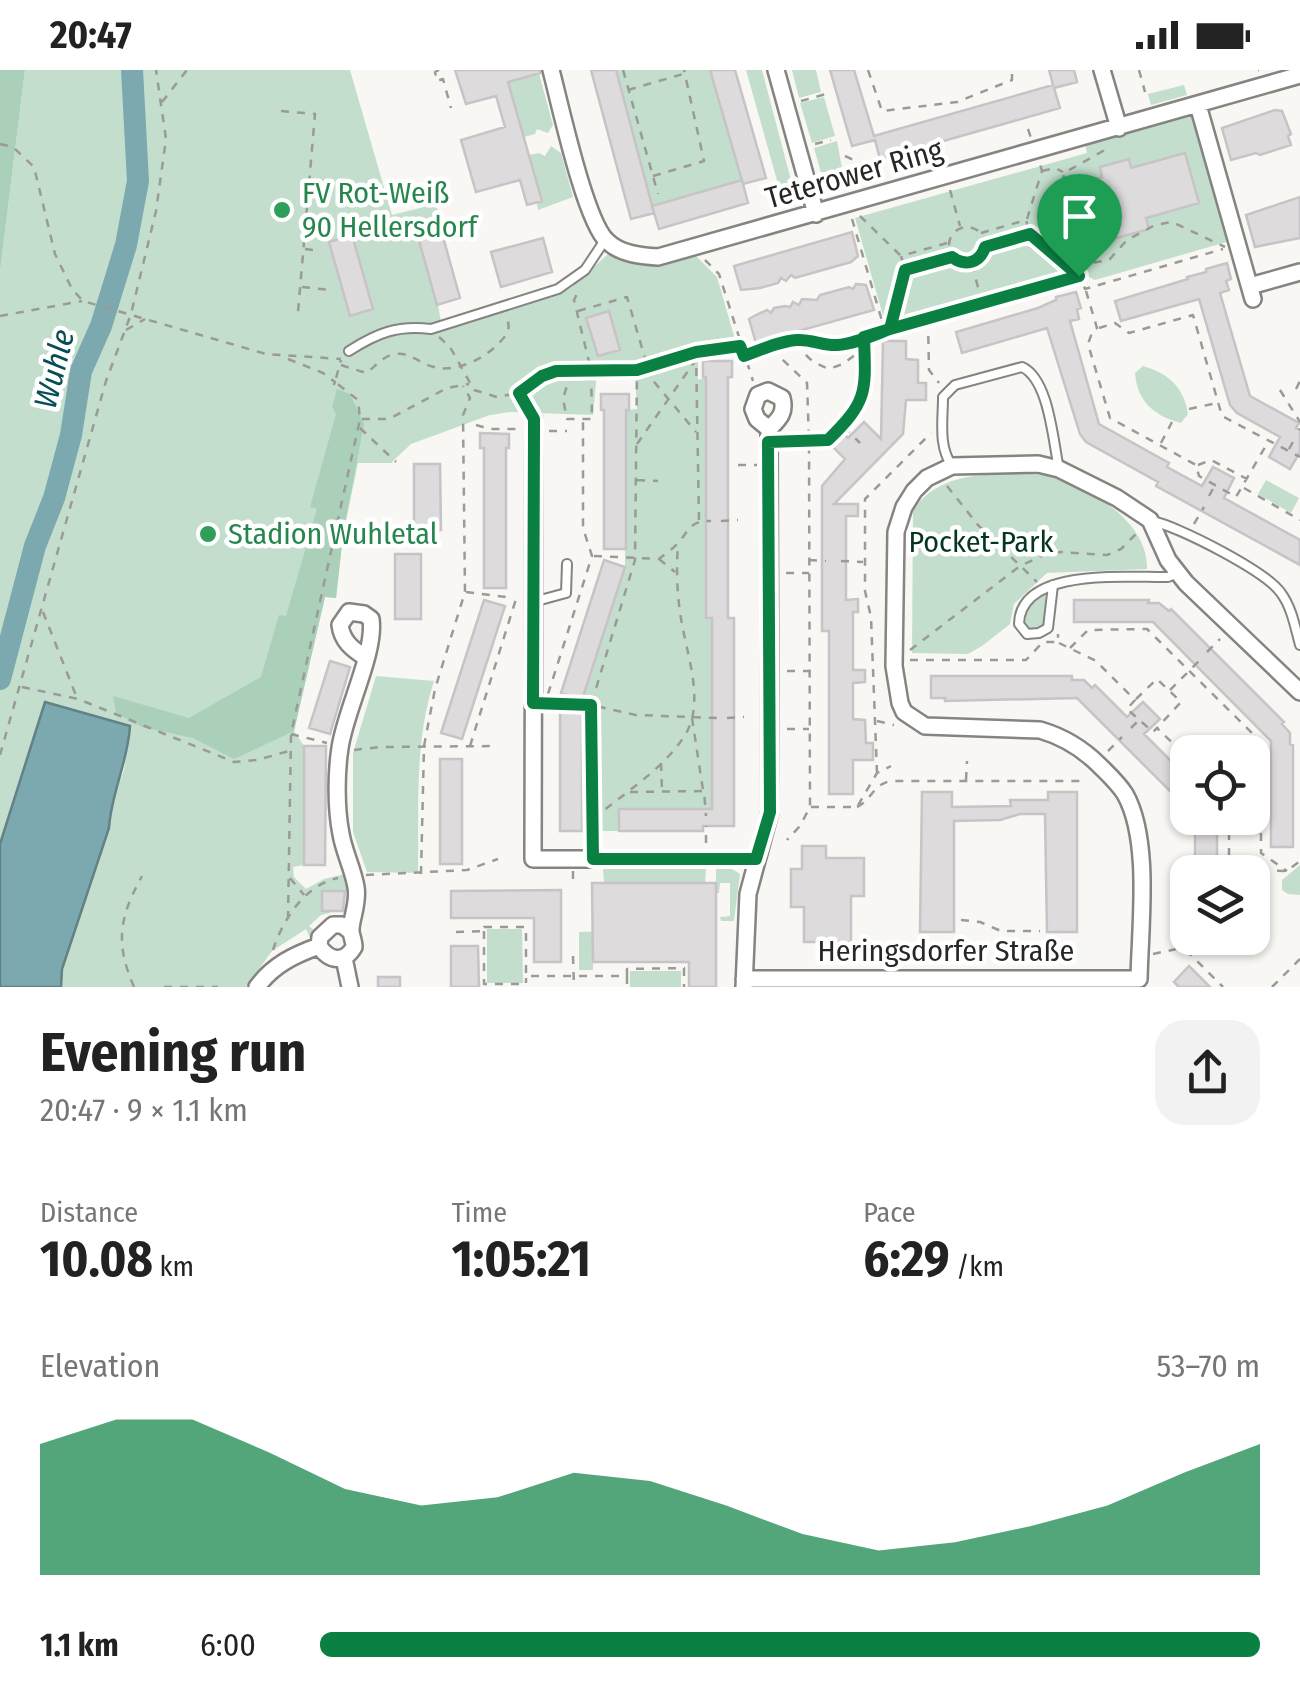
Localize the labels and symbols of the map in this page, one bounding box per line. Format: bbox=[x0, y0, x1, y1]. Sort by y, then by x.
street label: Teterower Ring bbox=[761, 131, 948, 216]
pin bbox=[1037, 174, 1122, 277]
place label: FV Rot-Weiß 90 Hellersdorf bbox=[302, 175, 479, 245]
marker: FV Rot-Weiß 90 Hellersdorf bbox=[271, 199, 293, 221]
water label: Wuhle bbox=[26, 326, 82, 412]
place label: Stadion Wuhletal bbox=[228, 516, 438, 552]
marker: Stadion Wuhletal bbox=[197, 523, 219, 545]
park label: Pocket-Park bbox=[909, 524, 1053, 560]
street label: Heringsdorfer Straße bbox=[818, 933, 1074, 969]

